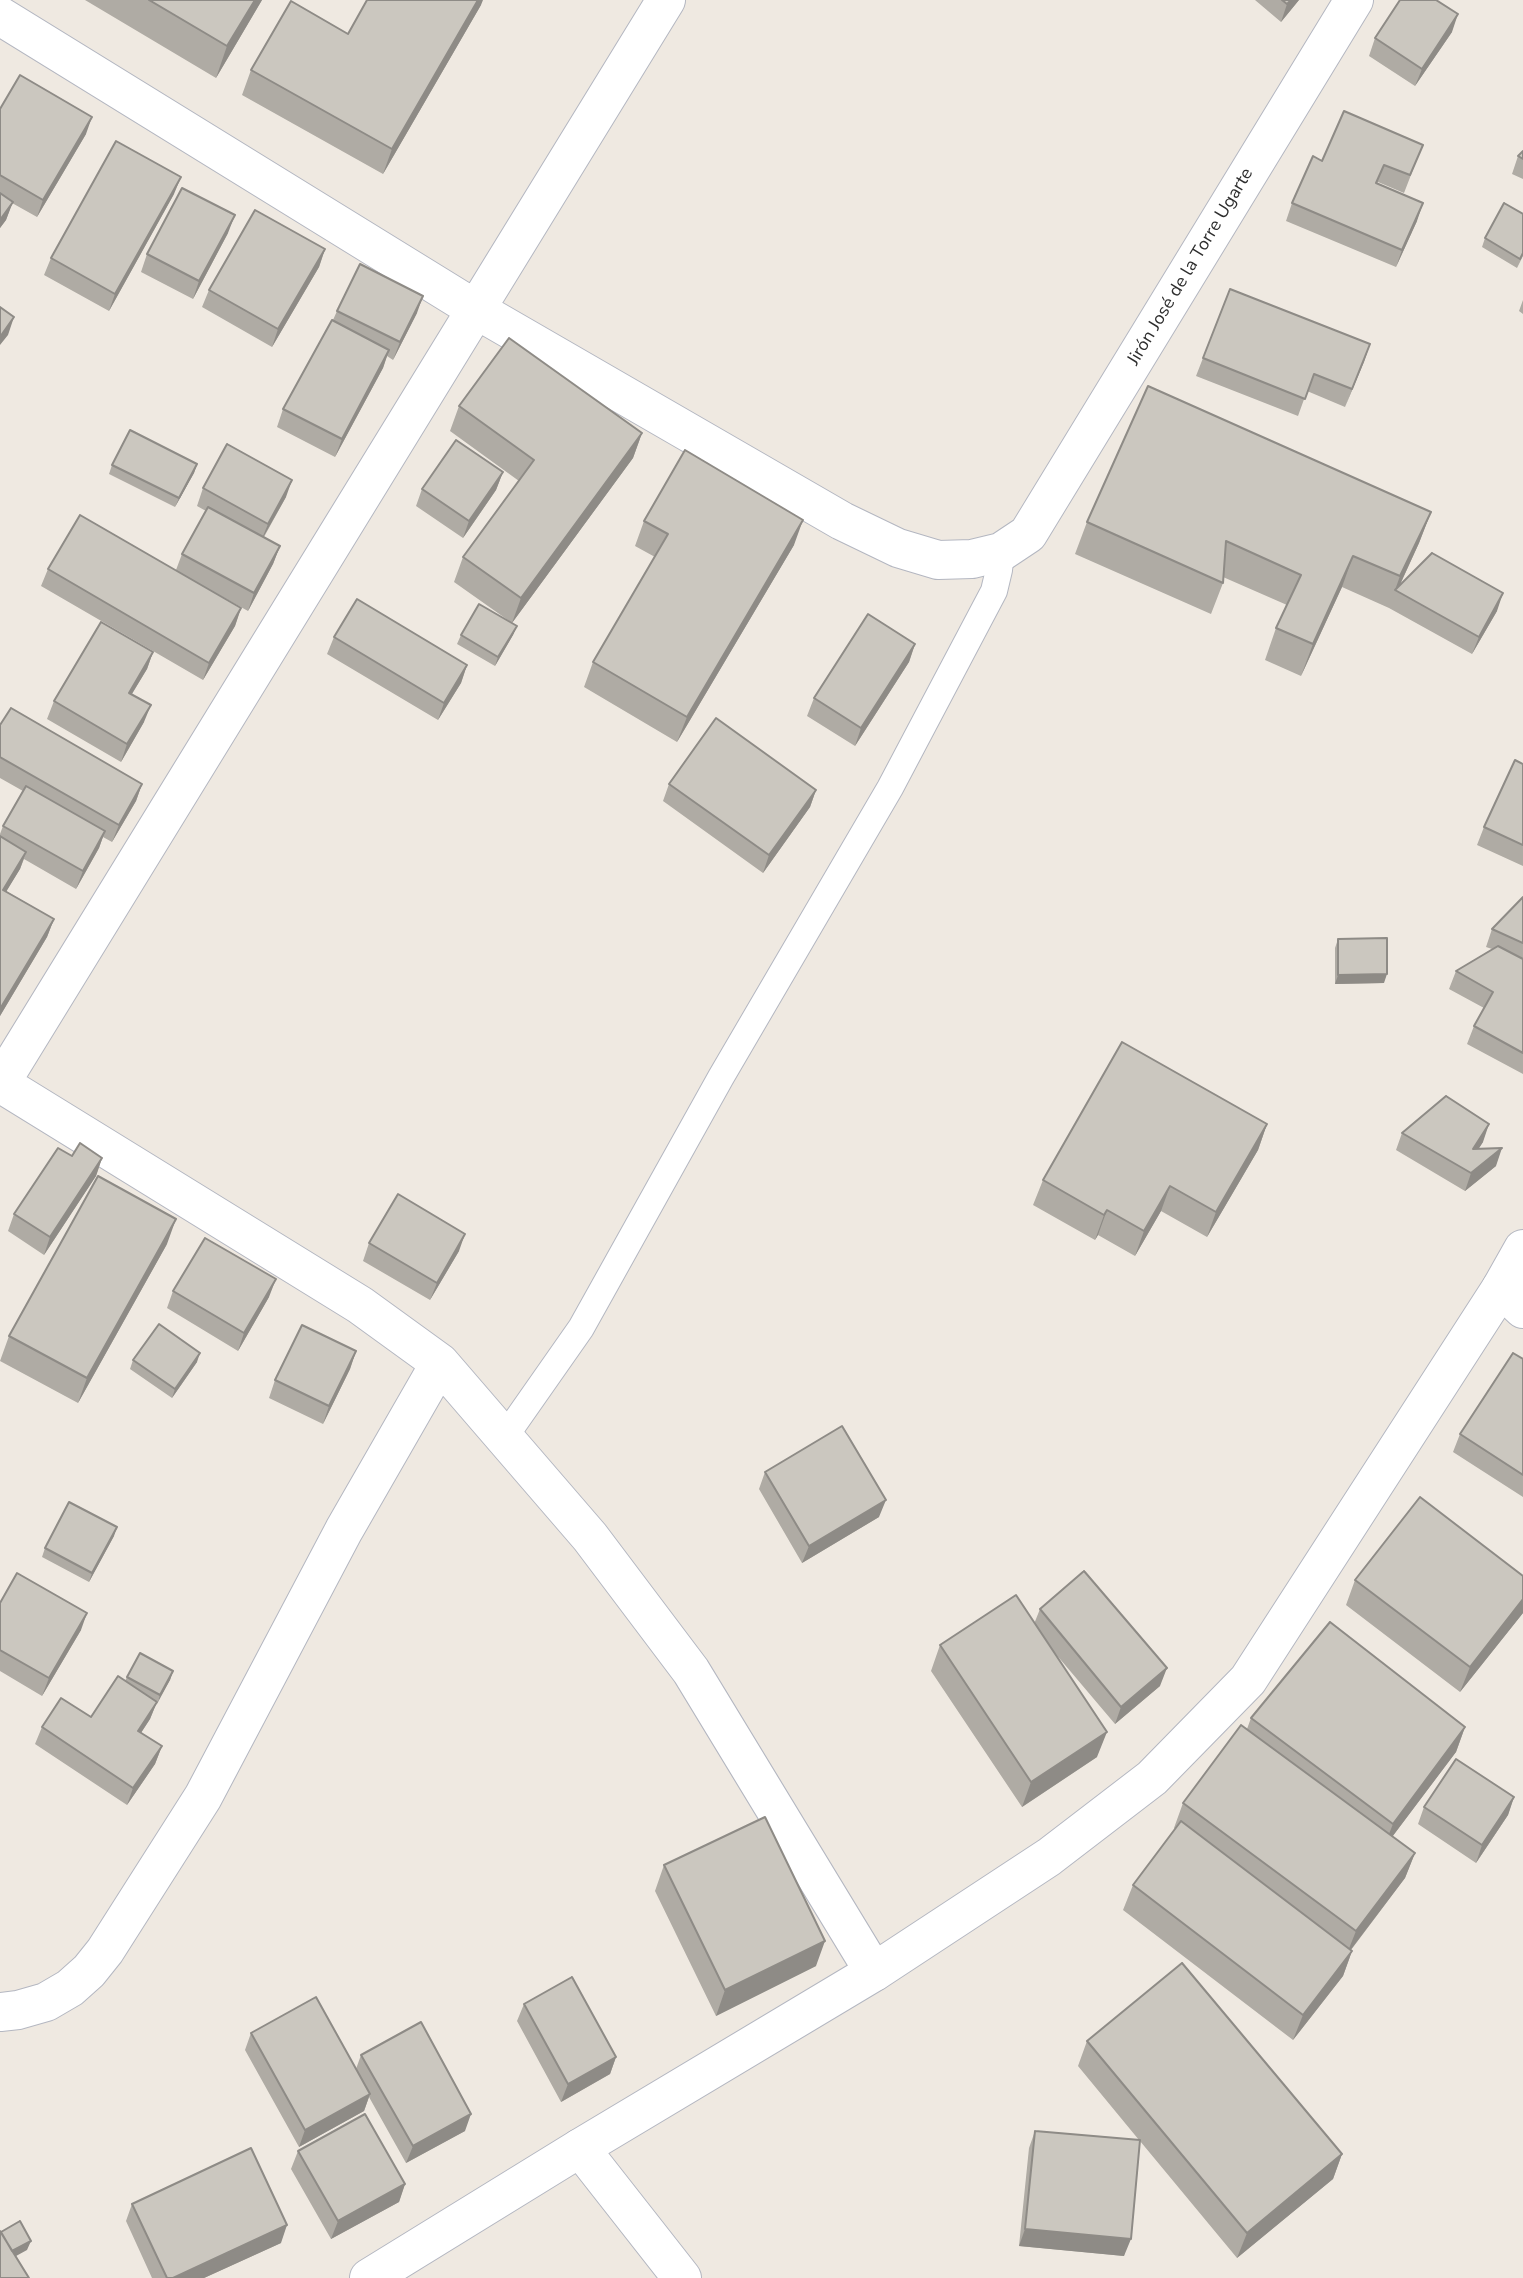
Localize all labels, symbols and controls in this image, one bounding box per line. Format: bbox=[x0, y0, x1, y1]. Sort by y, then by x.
street label: Jirón José de la Torre Ugarte bbox=[1123, 164, 1259, 370]

